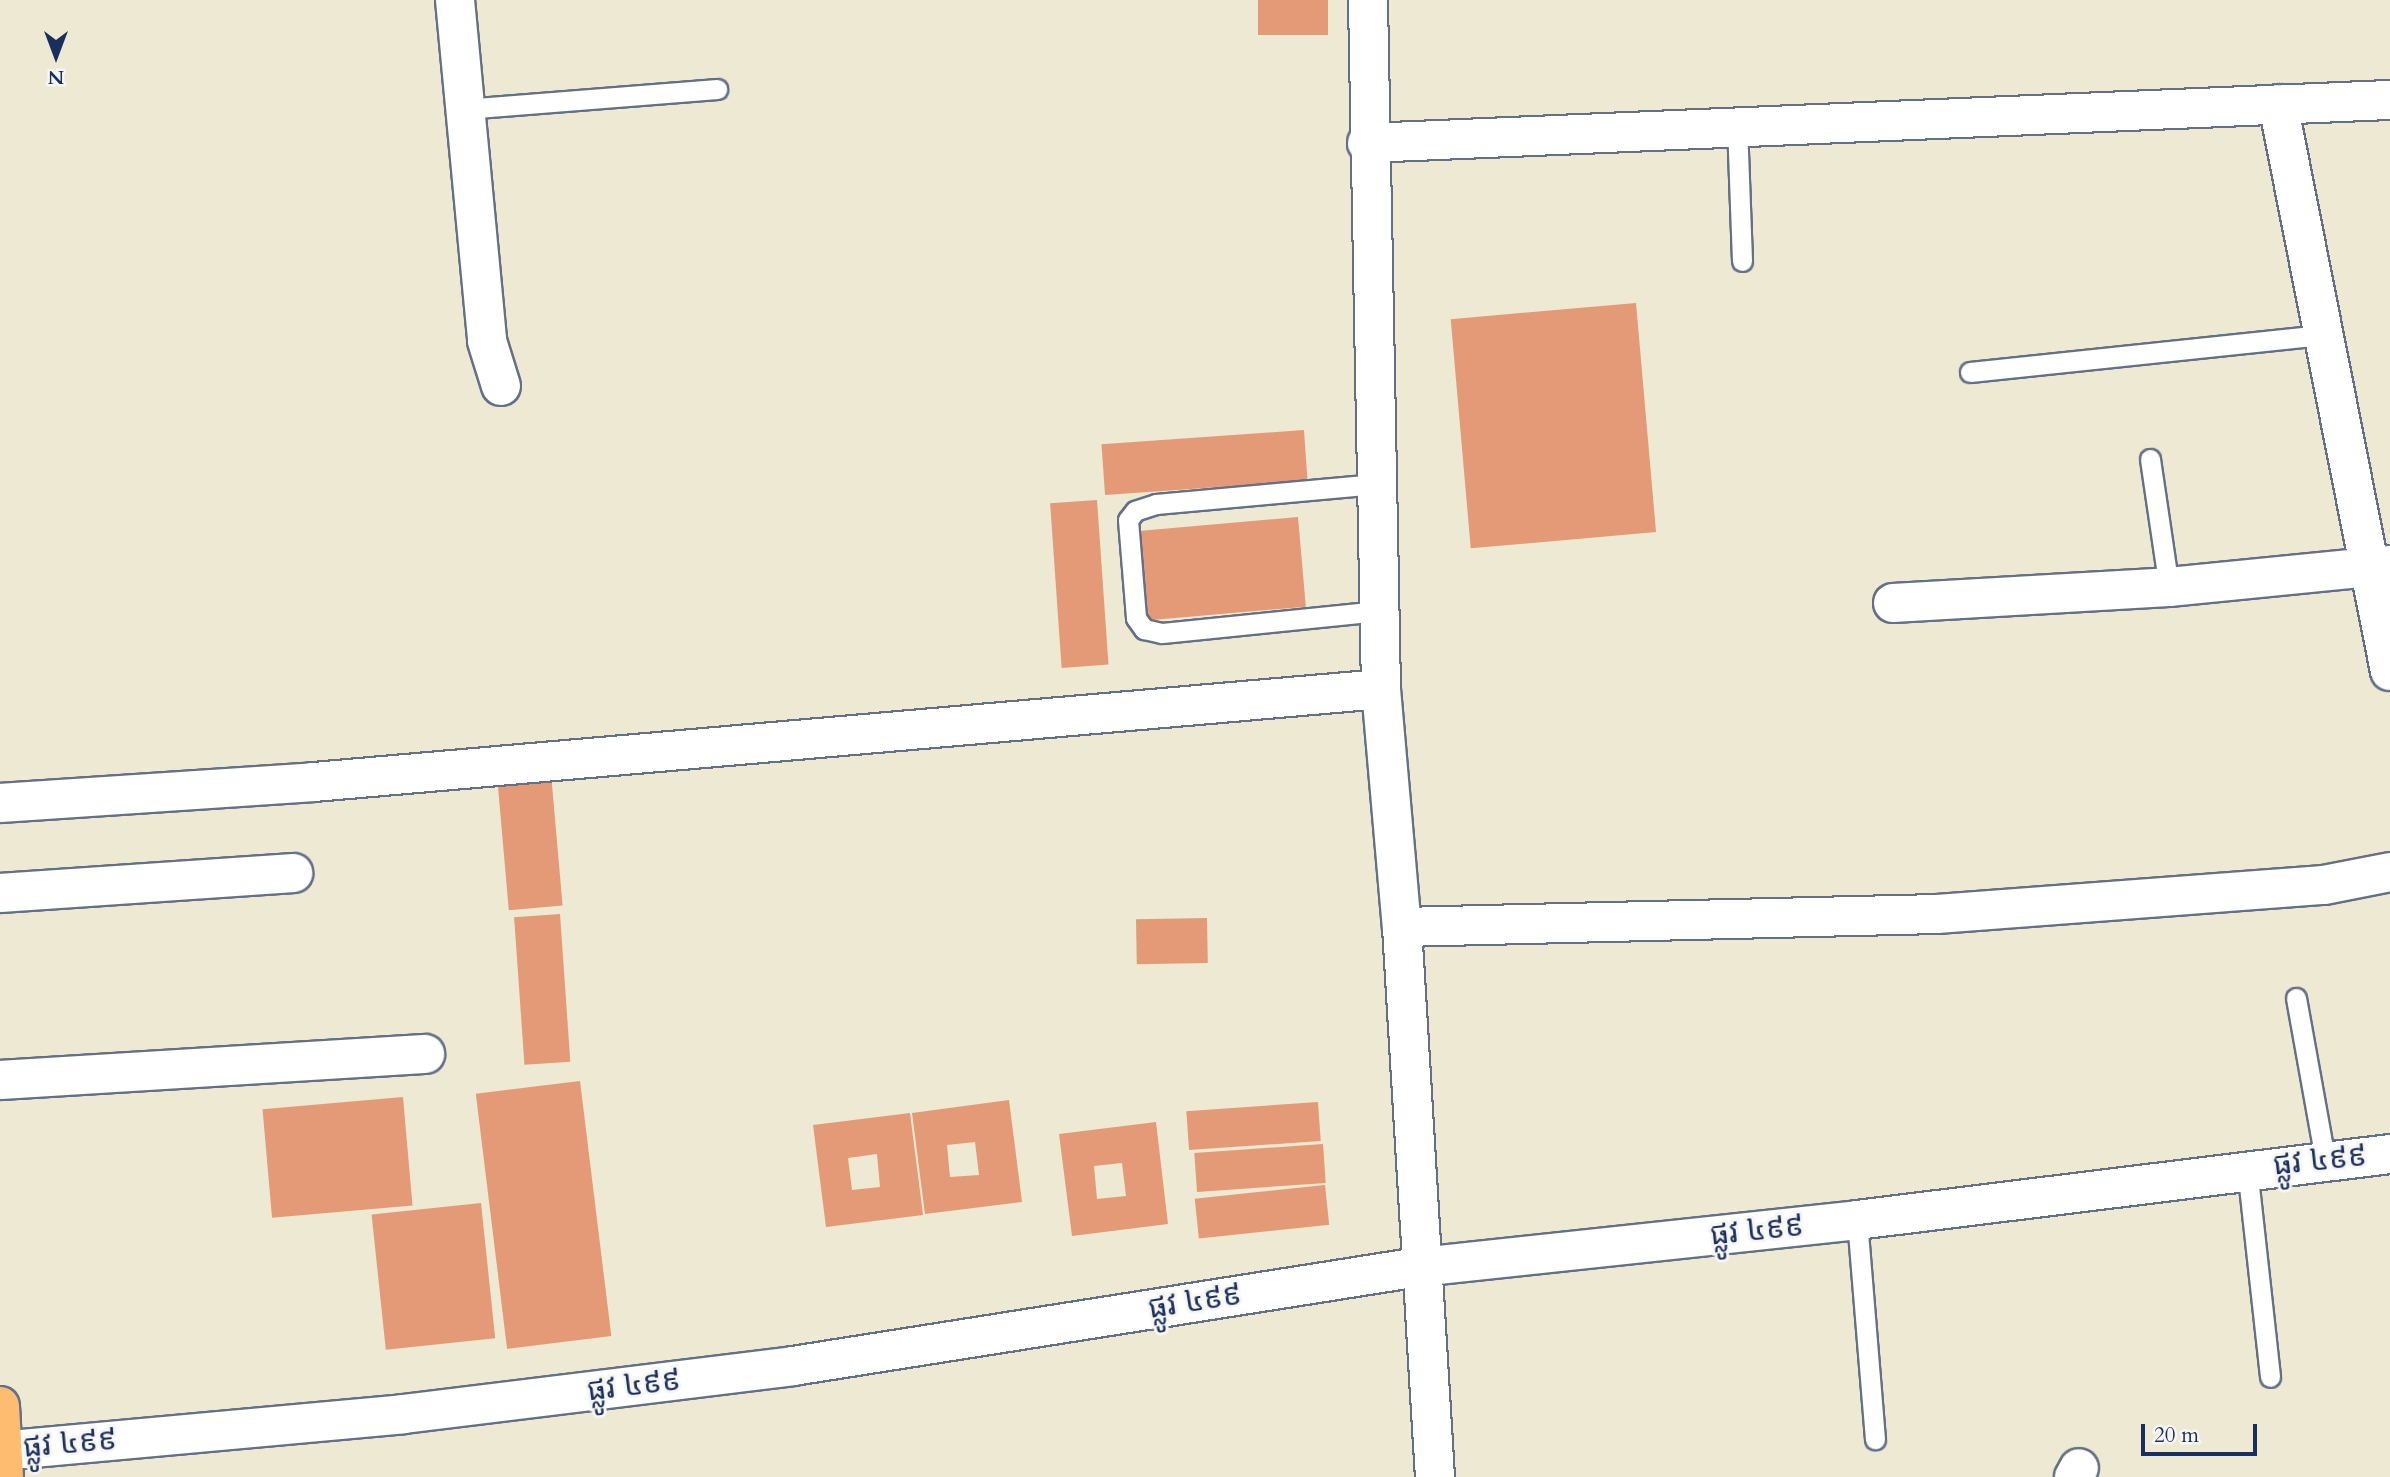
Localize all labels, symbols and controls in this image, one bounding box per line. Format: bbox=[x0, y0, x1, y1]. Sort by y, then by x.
north arrow bbox=[21, 21, 91, 91]
text: N bbox=[48, 64, 64, 90]
street label: ផ្លូវ ៤៩៩ bbox=[2271, 1138, 2369, 1184]
street label: ផ្លូវ ៤៩៩ bbox=[1708, 1208, 1806, 1254]
street label: ផ្លូវ ៤៩៩ bbox=[1146, 1277, 1244, 1327]
street label: ផ្លូវ ៤៩៩ bbox=[585, 1362, 683, 1410]
scale bar bbox=[2145, 1410, 2260, 1454]
text: 20 m bbox=[2154, 1421, 2199, 1450]
street label: ផ្លូវ ៤៩៩ bbox=[22, 1422, 118, 1466]

